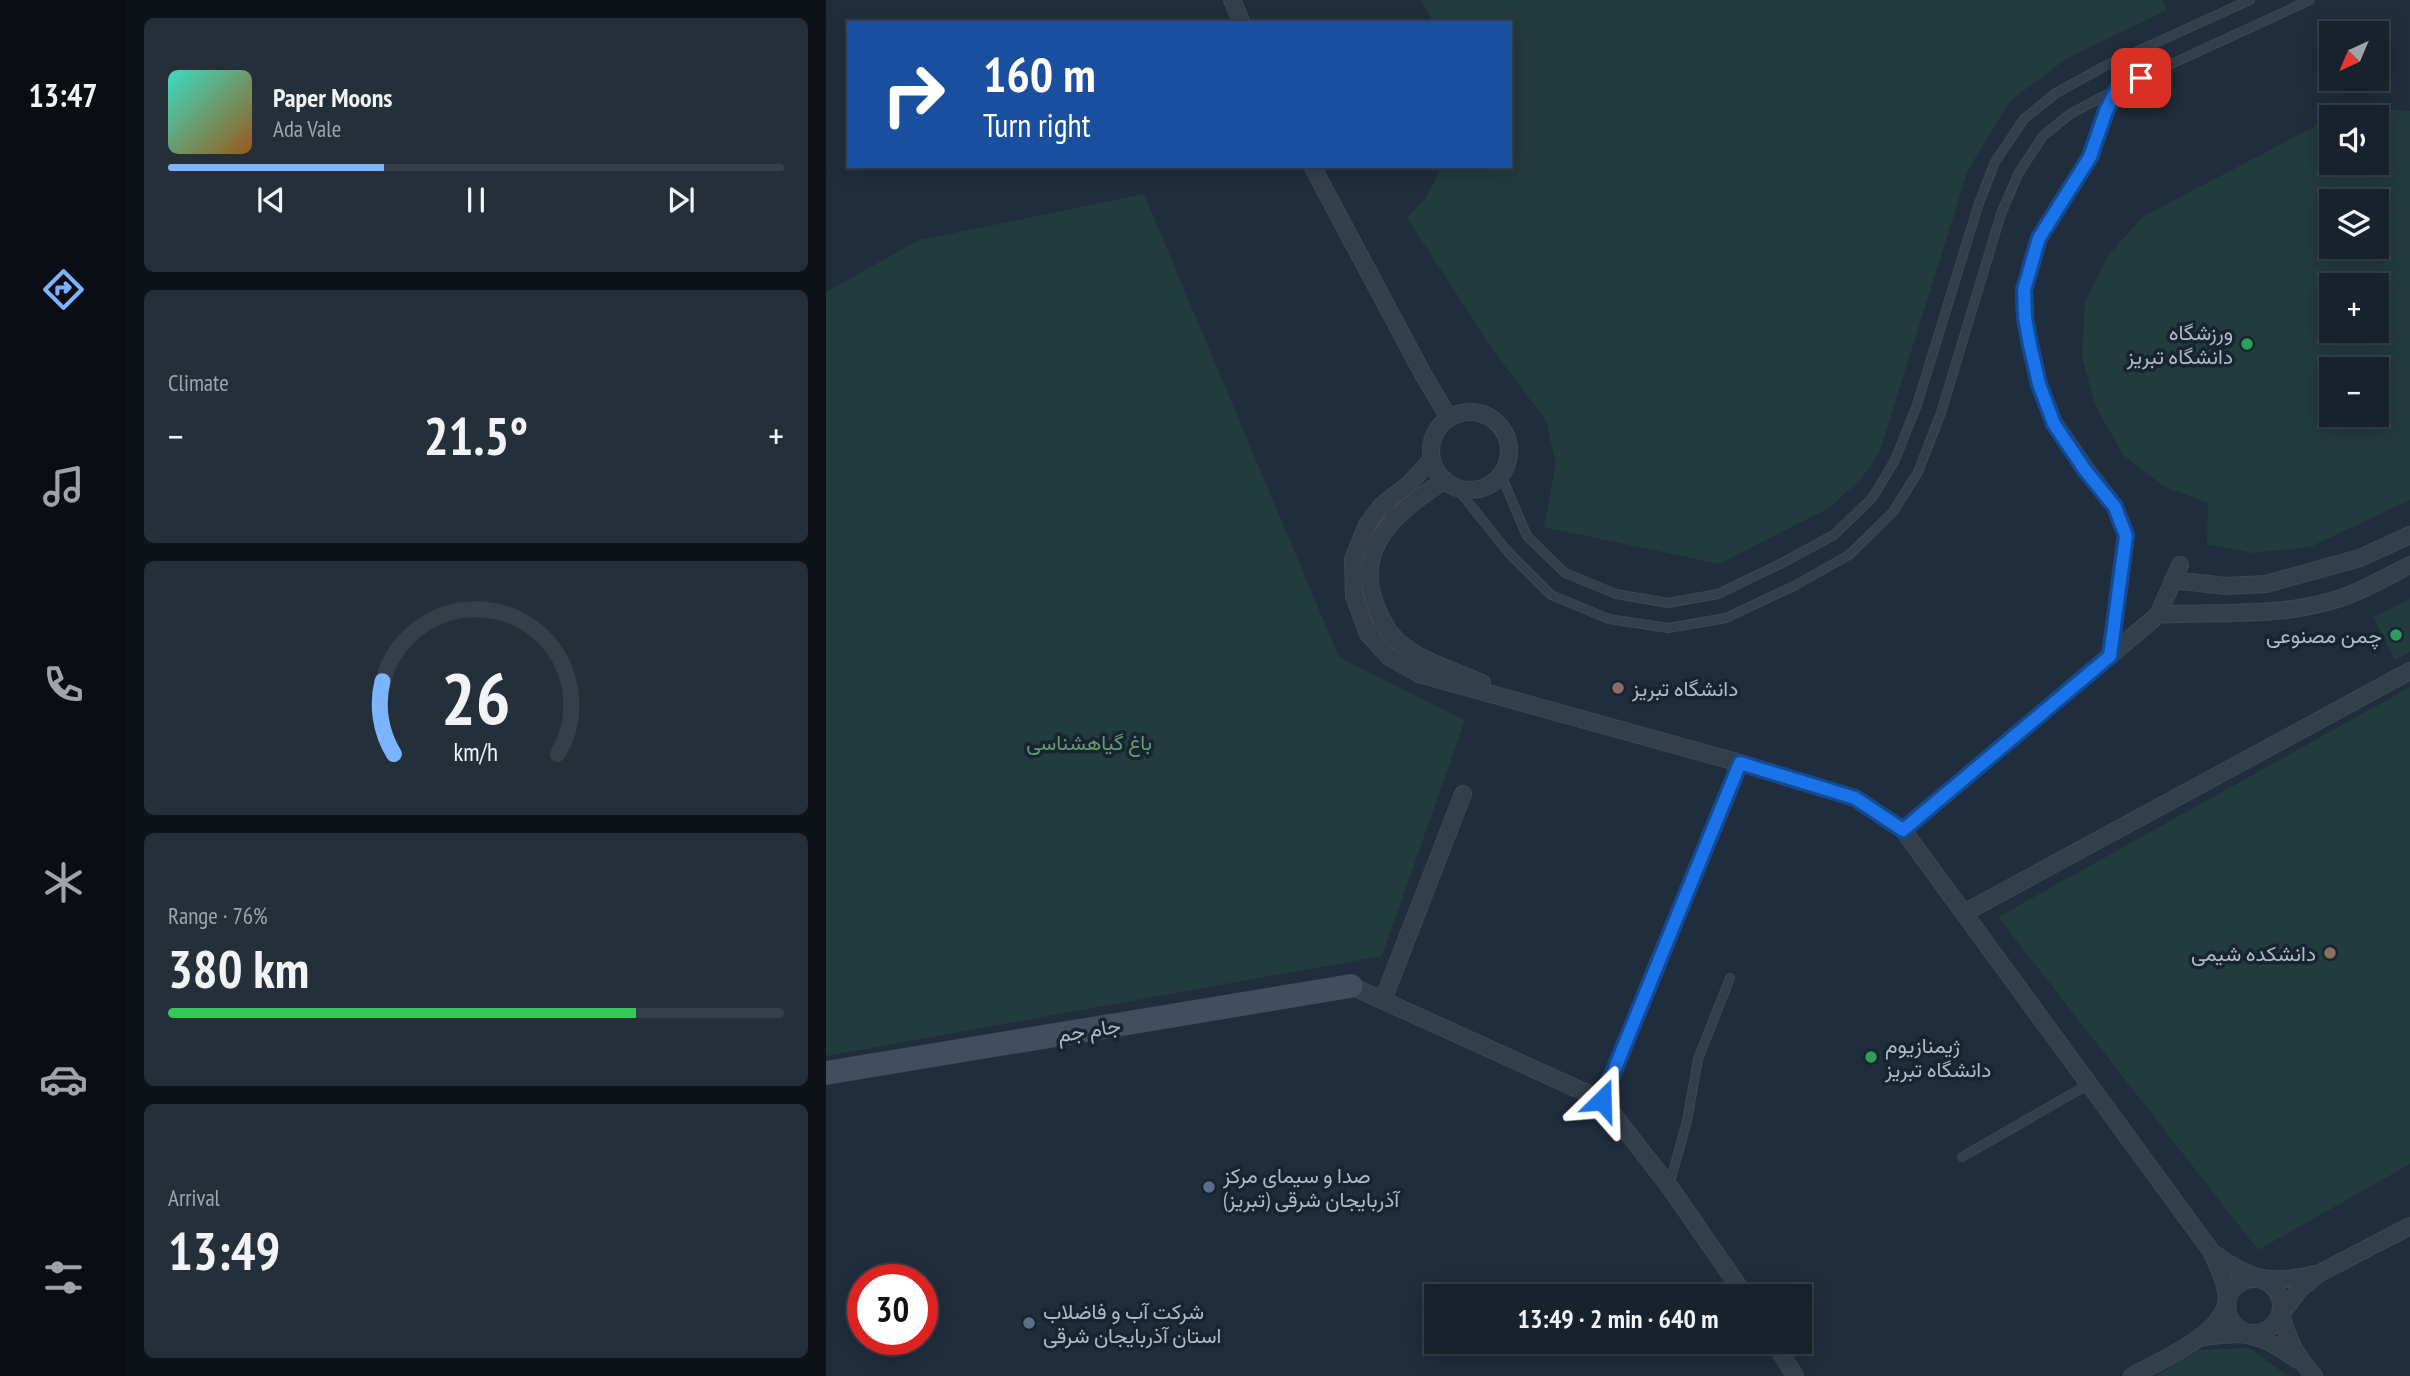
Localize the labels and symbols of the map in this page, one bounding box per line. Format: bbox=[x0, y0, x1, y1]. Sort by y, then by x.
north arrow bbox=[2319, 21, 2389, 91]
pin bbox=[2111, 48, 2171, 108]
place label: ورزشگاه دانشگاه تبریز bbox=[2126, 319, 2233, 370]
marker: ورزشگاه دانشگاه تبریز bbox=[2239, 336, 2255, 352]
place label: چمن مصنوعی bbox=[2266, 622, 2382, 650]
marker: چمن مصنوعی bbox=[2388, 627, 2404, 643]
place label: دانشگاه تبریز bbox=[1631, 675, 1738, 702]
marker: دانشگاه تبریز bbox=[1610, 680, 1626, 696]
park label: باغ گیاهشناسی bbox=[1026, 729, 1152, 757]
place label: دانشکده شیمی bbox=[2191, 940, 2316, 967]
marker: دانشکده شیمی bbox=[2322, 945, 2338, 961]
street label: جام جم bbox=[1055, 1012, 1123, 1049]
place label: ژیمنازیوم دانشگاه تبریز bbox=[1884, 1032, 1991, 1083]
marker: ژیمنازیوم دانشگاه تبریز bbox=[1863, 1049, 1879, 1065]
position arrow bbox=[1565, 1063, 1639, 1137]
place label: صدا و سیمای مرکز آذربایجان شرقی (تبریز) bbox=[1222, 1162, 1401, 1213]
marker: صدا و سیمای مرکز آذربایجان شرقی (تبریز) bbox=[1201, 1179, 1217, 1195]
speed limit sign: 30 bbox=[847, 1264, 938, 1355]
place label: شرکت آب و فاضلاب استان آذربایجان شرقی bbox=[1043, 1298, 1221, 1349]
marker: شرکت آب و فاضلاب استان آذربایجان شرقی bbox=[1021, 1315, 1037, 1331]

